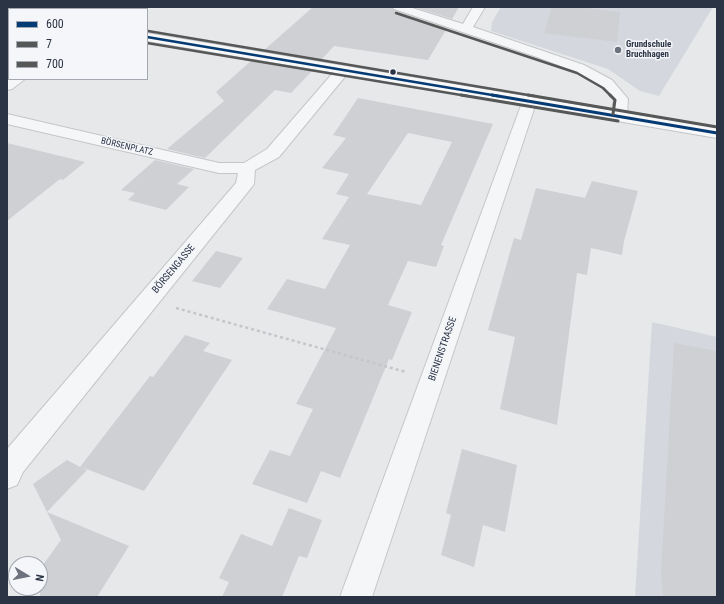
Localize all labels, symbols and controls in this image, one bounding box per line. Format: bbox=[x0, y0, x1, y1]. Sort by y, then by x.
legend bbox=[8, 8, 148, 80]
text: 600 bbox=[46, 17, 64, 31]
text: 7 bbox=[46, 37, 52, 51]
place label: Grundschule Bruchhagen bbox=[626, 40, 671, 61]
marker: Grundschule Bruchhagen bbox=[613, 45, 623, 55]
text: 700 bbox=[46, 57, 64, 71]
unlabelled marker bbox=[388, 67, 398, 77]
street label: BÖRSENPLATZ bbox=[100, 136, 154, 158]
street label: BÖRSENGASSE bbox=[150, 242, 198, 296]
street label: BIENENSTRASSE bbox=[426, 315, 460, 383]
north arrow bbox=[8, 556, 48, 596]
text: N bbox=[32, 574, 46, 582]

